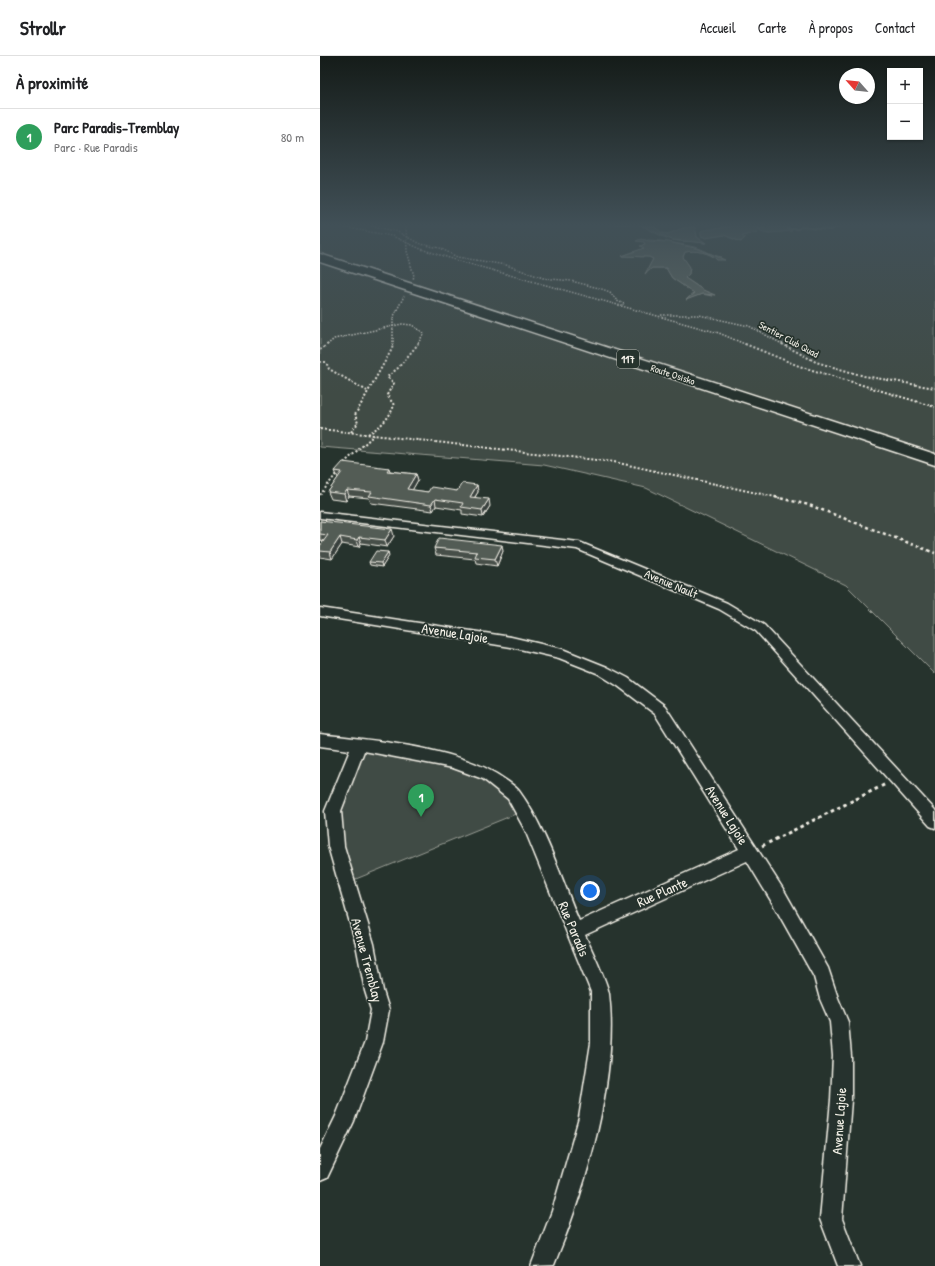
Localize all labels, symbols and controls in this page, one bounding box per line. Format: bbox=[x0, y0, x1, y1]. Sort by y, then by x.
text: Strollr bbox=[20, 15, 66, 41]
text: Accueil bbox=[700, 18, 736, 37]
text: Carte bbox=[758, 18, 787, 37]
text: À propos bbox=[809, 18, 853, 37]
text: Contact bbox=[875, 18, 915, 37]
north arrow bbox=[839, 68, 875, 104]
map controls bbox=[887, 68, 923, 140]
button: + bbox=[887, 68, 923, 104]
text: À proximité bbox=[16, 71, 88, 94]
button: − bbox=[887, 104, 923, 140]
text: Parc Paradis-Tremblay bbox=[54, 117, 179, 138]
text: 1 bbox=[27, 128, 31, 146]
text: 80 m bbox=[281, 128, 304, 146]
text: Parc · Rue Paradis bbox=[54, 138, 138, 156]
street label: Sentier Club Quad bbox=[757, 318, 821, 361]
road number: 117 bbox=[617, 350, 639, 368]
street label: Route Osisko bbox=[649, 361, 697, 388]
street label: Avenue Nault bbox=[642, 565, 701, 603]
street label: Avenue Lajoie bbox=[420, 618, 490, 648]
street label: Avenue Lajoie bbox=[701, 781, 753, 849]
pin: 1 bbox=[408, 784, 434, 817]
street label: Rue Plante bbox=[634, 872, 690, 911]
your location bbox=[580, 881, 600, 901]
street label: Rue Paradis bbox=[554, 898, 595, 959]
street label: Avenue Tremblay bbox=[346, 916, 388, 1005]
street label: Avenue Lajoie bbox=[827, 1086, 851, 1155]

